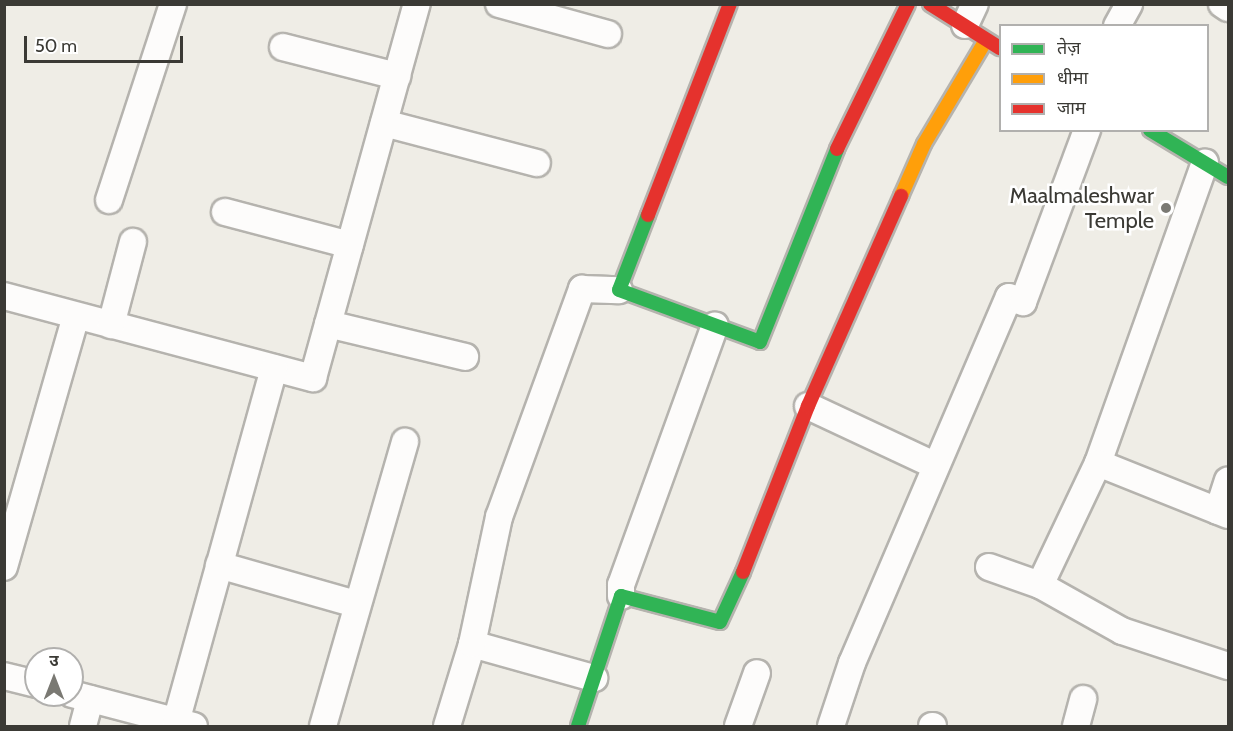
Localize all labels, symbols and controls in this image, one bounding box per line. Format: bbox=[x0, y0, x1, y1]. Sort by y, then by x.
scale bar bbox=[27, 24, 186, 62]
legend bbox=[999, 24, 1209, 132]
text: 50 m bbox=[35, 35, 77, 57]
text: तेज़ bbox=[1057, 37, 1081, 59]
text: धीमा bbox=[1057, 67, 1088, 89]
text: जाम bbox=[1057, 97, 1086, 119]
place label: Maalmaleshwar Temple bbox=[1010, 182, 1154, 234]
marker: Maalmaleshwar Temple bbox=[1159, 201, 1173, 215]
north arrow bbox=[24, 647, 84, 707]
text: उ bbox=[49, 651, 59, 670]

